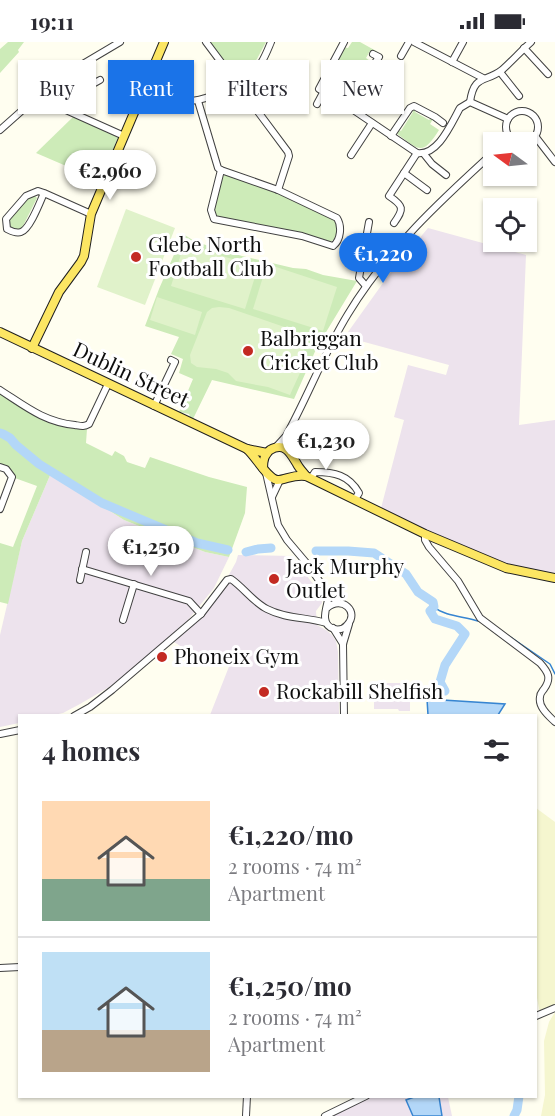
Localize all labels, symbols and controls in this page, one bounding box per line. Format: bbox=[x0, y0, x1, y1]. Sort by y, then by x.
text: 19:11 bbox=[30, 6, 74, 36]
chip: Buy bbox=[18, 60, 96, 114]
chip: Rent bbox=[108, 60, 194, 114]
chip: Filters bbox=[206, 60, 309, 114]
chip: New bbox=[321, 60, 404, 114]
north arrow bbox=[483, 132, 537, 186]
map controls bbox=[483, 132, 537, 252]
pin: €2,960 bbox=[61, 150, 159, 201]
text: €2,960 bbox=[78, 156, 142, 183]
button: locate bbox=[483, 198, 537, 252]
place label: Glebe North Football Club bbox=[148, 229, 274, 281]
pin: €1,220 bbox=[334, 233, 432, 284]
text: €1,220 bbox=[353, 239, 413, 266]
marker: Glebe North Football Club bbox=[129, 250, 143, 264]
place label: Balbriggan Cricket Club bbox=[260, 323, 379, 375]
street label: Dublin Street bbox=[69, 334, 195, 413]
marker: Balbriggan Cricket Club bbox=[241, 344, 255, 358]
pin: €1,230 bbox=[277, 420, 375, 471]
text: €1,230 bbox=[297, 426, 355, 453]
pin: €1,250 bbox=[102, 526, 200, 577]
text: €1,250 bbox=[122, 532, 180, 559]
place label: Jack Murphy Outlet bbox=[285, 551, 405, 603]
marker: Jack Murphy Outlet bbox=[267, 572, 281, 586]
place label: Phoneix Gym bbox=[174, 641, 299, 669]
marker: Phoneix Gym bbox=[155, 650, 169, 664]
place label: Rockabill Shelfish bbox=[276, 676, 444, 704]
marker: Rockabill Shelfish bbox=[257, 685, 271, 699]
text: 4 homes bbox=[42, 733, 140, 768]
icon: filters bbox=[480, 734, 513, 767]
text: €1,220/mo bbox=[228, 817, 353, 852]
icon: home bbox=[90, 825, 162, 897]
text: 2 rooms · 74 m² bbox=[228, 852, 362, 879]
text: Apartment bbox=[228, 879, 325, 906]
text: €1,250/mo bbox=[228, 968, 352, 1003]
icon: home bbox=[90, 976, 162, 1048]
text: 2 rooms · 74 m² bbox=[228, 1003, 362, 1030]
text: Apartment bbox=[228, 1030, 325, 1057]

